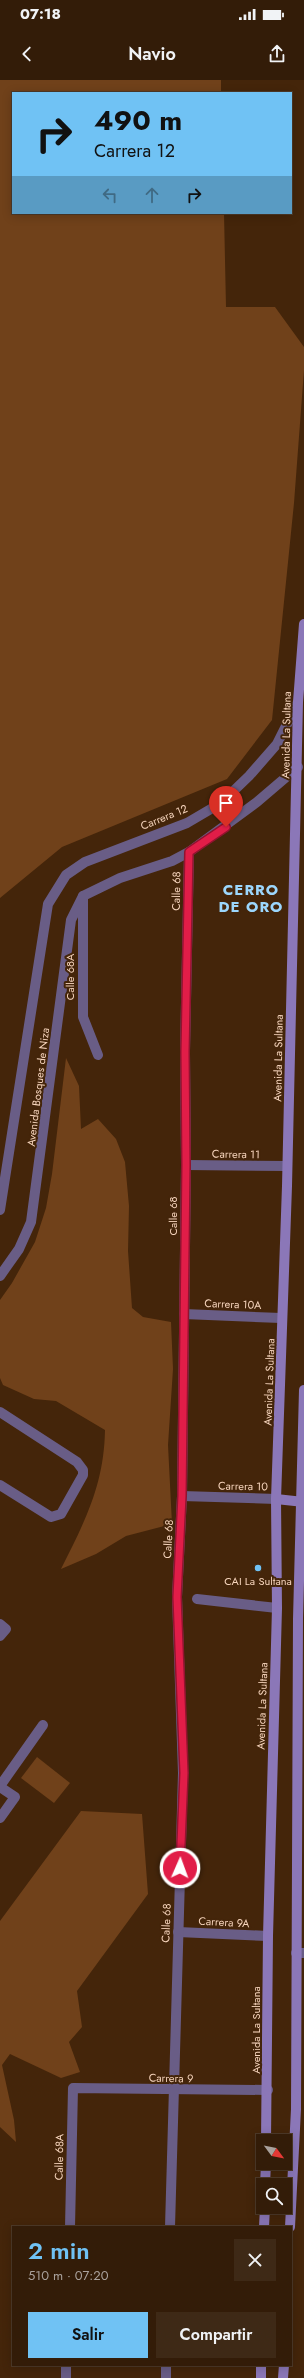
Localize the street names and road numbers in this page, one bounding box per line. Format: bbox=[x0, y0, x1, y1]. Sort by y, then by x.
street label: Avenida La Sultana bbox=[277, 691, 295, 779]
street label: Carrera 12 bbox=[138, 800, 190, 834]
street label: Calle 68 bbox=[168, 871, 184, 911]
street label: Calle 68A bbox=[62, 953, 78, 1000]
street label: Avenida La Sultana bbox=[269, 1014, 287, 1102]
street label: Avenida Bosques de Niza bbox=[23, 1027, 53, 1147]
street label: Carrera 11 bbox=[212, 1146, 260, 1162]
street label: Calle 68 bbox=[165, 1196, 181, 1236]
street label: Carrera 10A bbox=[204, 1295, 263, 1313]
street label: Avenida La Sultana bbox=[259, 1338, 279, 1426]
street label: Carrera 10 bbox=[218, 1478, 268, 1494]
street label: Calle 68 bbox=[159, 1519, 177, 1559]
street label: Avenida La Sultana bbox=[252, 1662, 272, 1750]
street label: Calle 68 bbox=[157, 1903, 175, 1943]
street label: Carrera 9A bbox=[198, 1913, 251, 1931]
street label: Avenida La Sultana bbox=[248, 1986, 264, 2074]
street label: Carrera 9 bbox=[149, 2070, 193, 2086]
street label: Calle 68A bbox=[51, 2133, 67, 2180]

